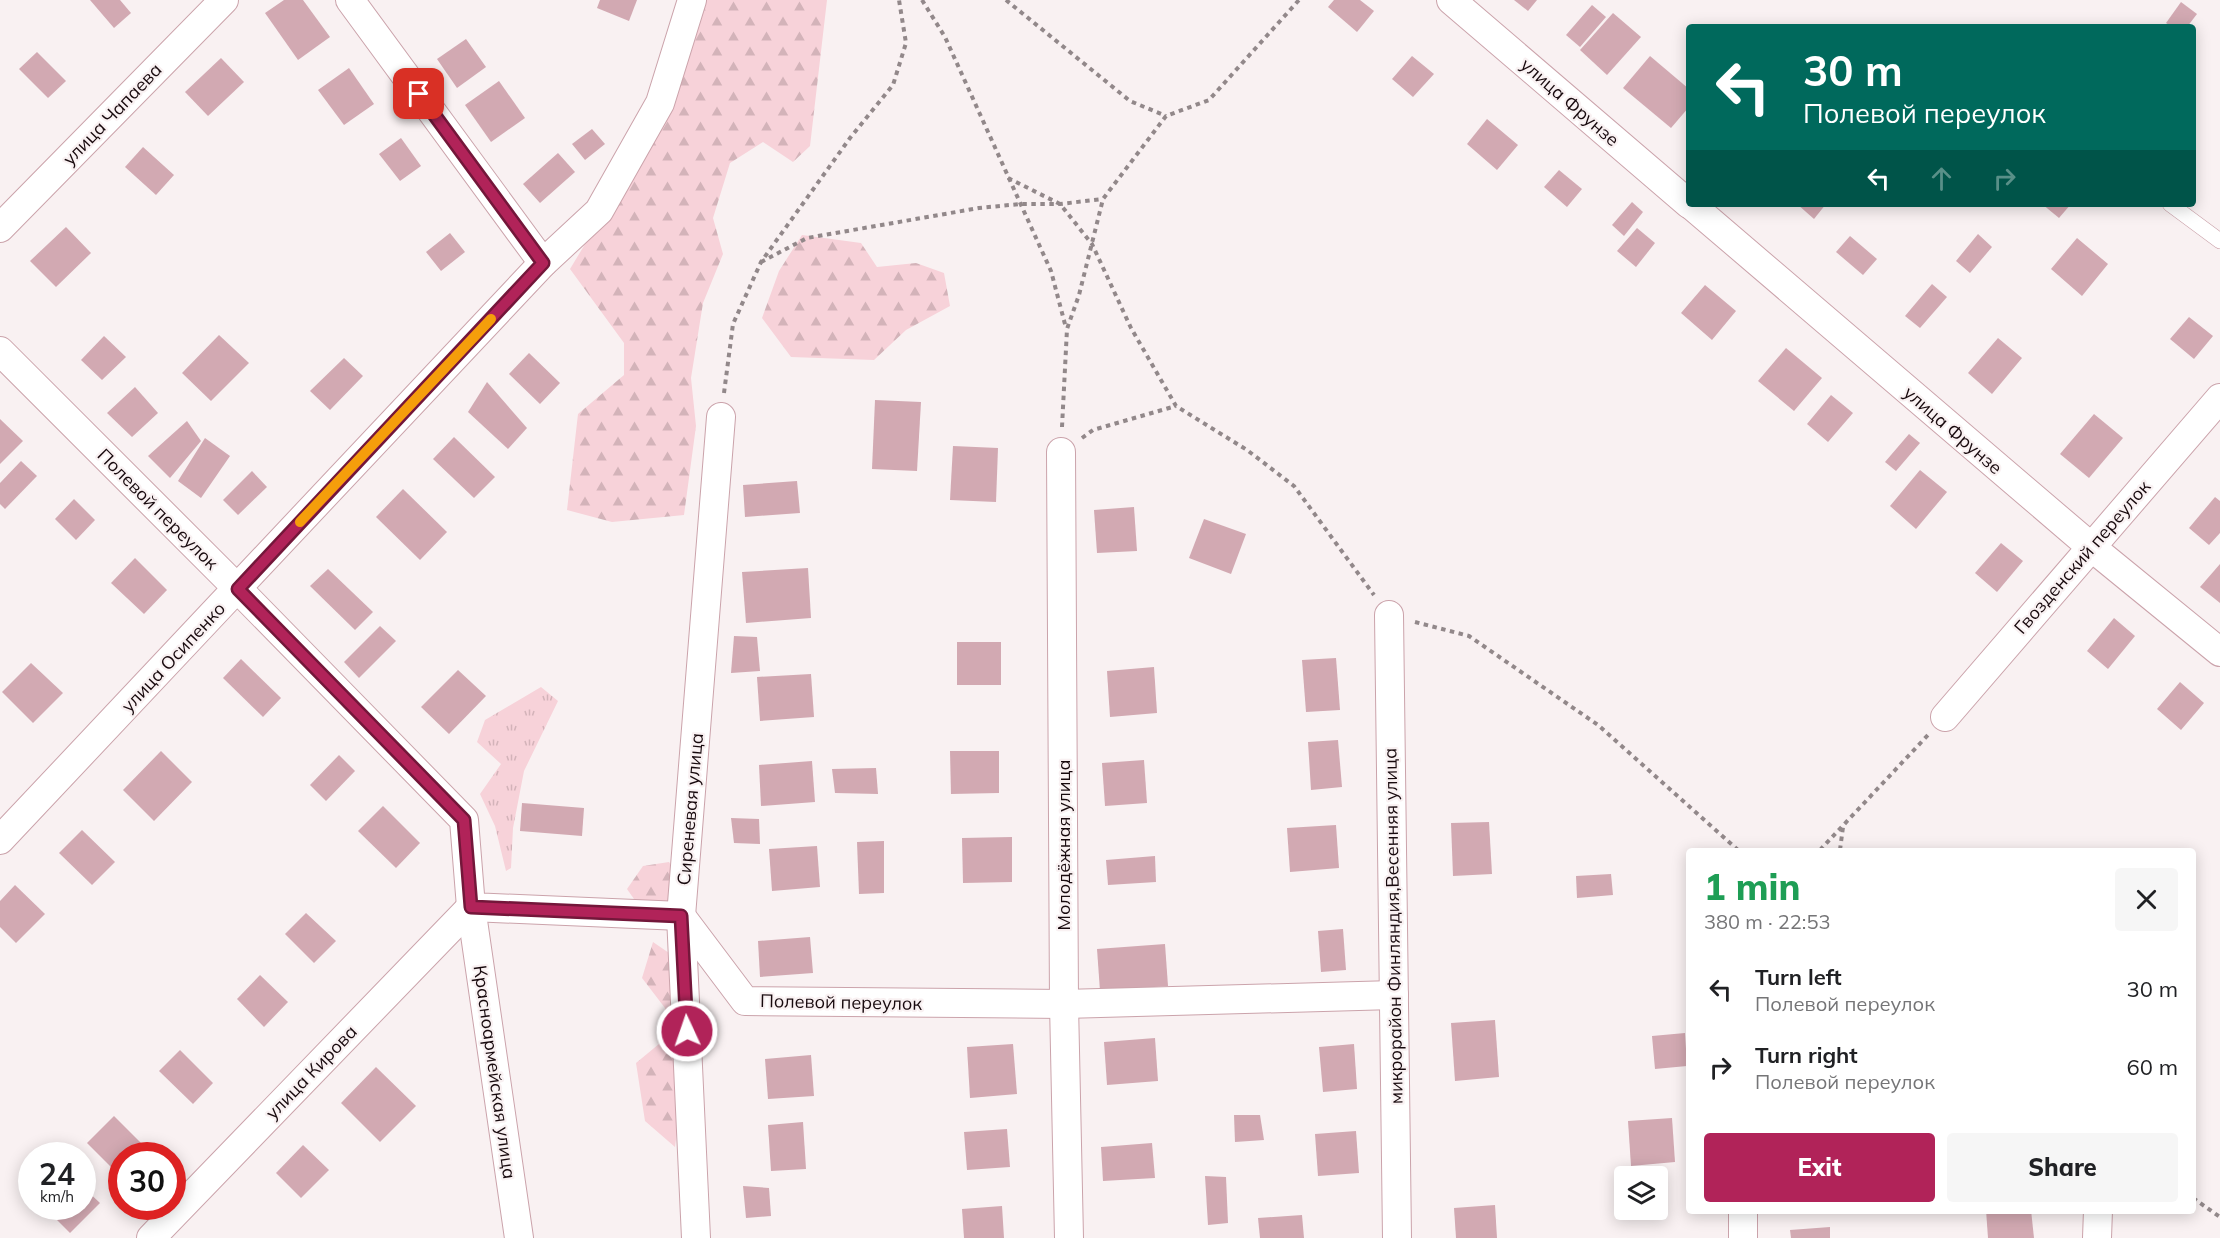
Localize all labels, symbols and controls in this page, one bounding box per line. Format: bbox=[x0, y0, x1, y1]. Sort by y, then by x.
text: 30 m bbox=[1803, 44, 1903, 97]
icon: left bbox=[1704, 48, 1782, 126]
street label: улица Фрунзе bbox=[1516, 53, 1624, 151]
street label: улица Чапаева bbox=[57, 58, 167, 170]
pin bbox=[393, 68, 444, 119]
icon: arrive bbox=[402, 77, 435, 110]
text: Полевой переулок bbox=[1803, 96, 2046, 130]
icon: left bbox=[1862, 162, 1895, 195]
icon: ahead bbox=[1925, 162, 1958, 195]
icon: right bbox=[1988, 162, 2021, 195]
street label: улица Фрунзе bbox=[1899, 381, 2007, 479]
street label: Полевой переулок bbox=[93, 444, 224, 575]
street label: Гвозденский переулок bbox=[2009, 475, 2155, 639]
street label: улица Осипенко bbox=[116, 597, 230, 717]
street label: Сиреневая улица bbox=[672, 732, 708, 886]
street label: микрорайон Финляндия,Весенняя улица bbox=[1378, 748, 1408, 1104]
street label: Молодёжная улица bbox=[1052, 760, 1075, 930]
text: 1 min bbox=[1704, 864, 1800, 909]
button: close bbox=[2115, 868, 2178, 931]
text: 380 m · 22:53 bbox=[1704, 909, 1830, 934]
text: Turn left bbox=[1755, 963, 1842, 991]
street label: Красноармейская улица bbox=[469, 964, 521, 1180]
icon: left bbox=[1704, 973, 1737, 1006]
text: 30 m bbox=[2127, 975, 2178, 1003]
street label: Полевой переулок bbox=[760, 989, 922, 1015]
text: Полевой переулок bbox=[1755, 991, 1935, 1016]
position arrow bbox=[655, 999, 719, 1063]
street label: улица Кирова bbox=[260, 1020, 362, 1124]
text: Turn right bbox=[1755, 1041, 1858, 1069]
icon: right bbox=[1704, 1051, 1737, 1084]
text: 60 m bbox=[2127, 1053, 2178, 1081]
text: Полевой переулок bbox=[1755, 1069, 1935, 1094]
button: Exit bbox=[1704, 1133, 1935, 1202]
button: Share bbox=[1947, 1133, 2178, 1202]
speed limit sign: 30 bbox=[108, 1142, 186, 1220]
text: 24 bbox=[39, 1155, 75, 1193]
map controls bbox=[1614, 1166, 1668, 1220]
button: layers bbox=[1614, 1166, 1668, 1220]
text: km/h bbox=[40, 1187, 74, 1206]

